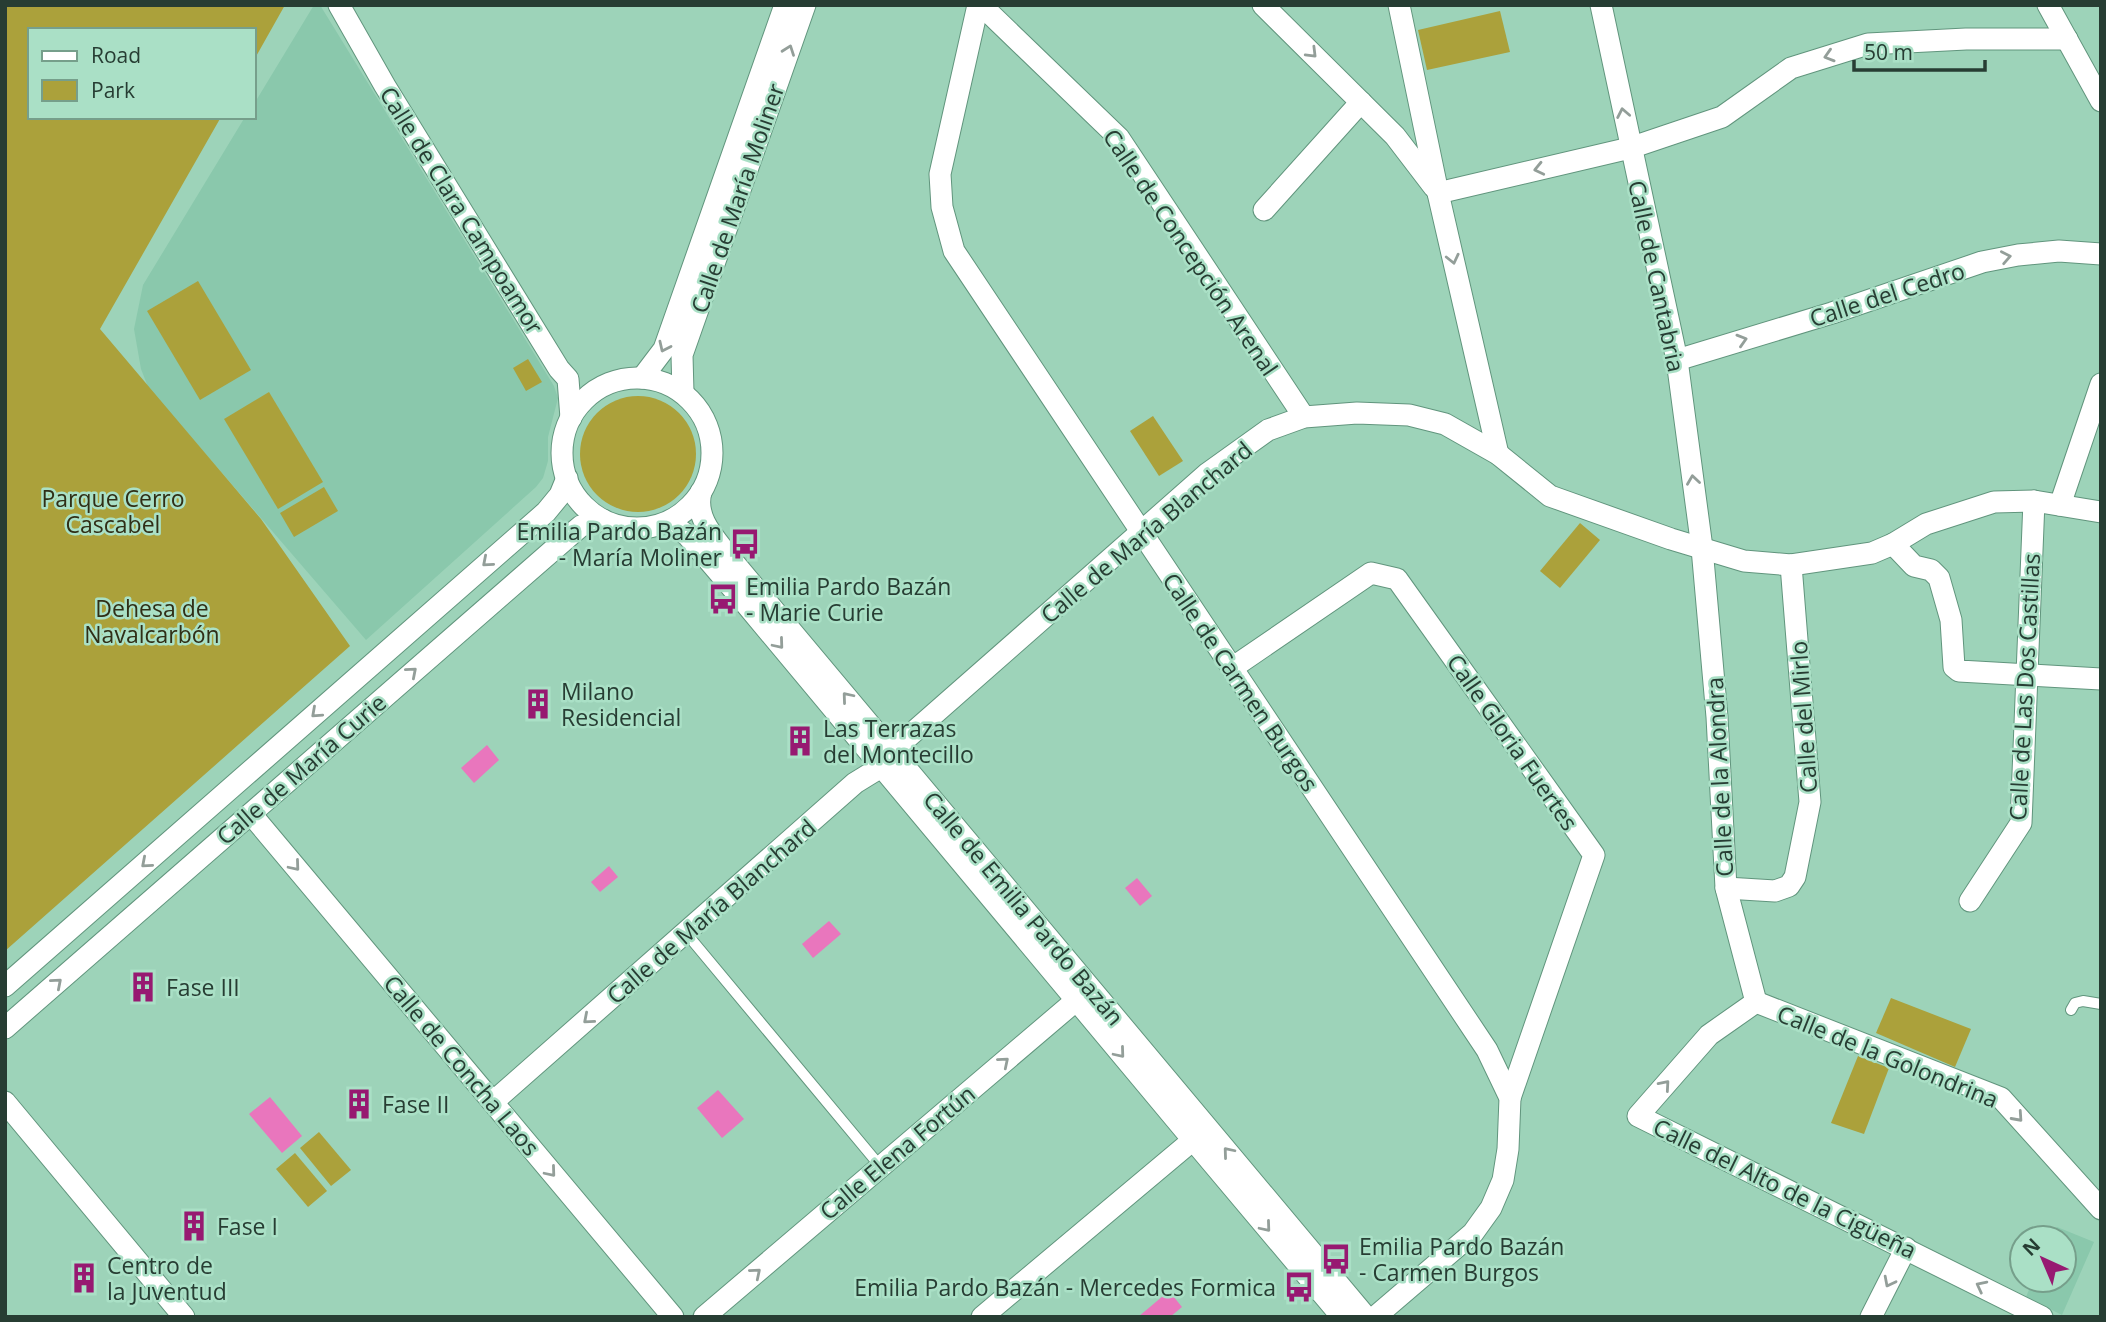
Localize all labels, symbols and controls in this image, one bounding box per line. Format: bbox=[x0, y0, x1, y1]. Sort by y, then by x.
legend bbox=[28, 28, 256, 119]
scale bar bbox=[1854, 28, 1985, 72]
text: 50 m bbox=[1864, 38, 1913, 66]
text: Road bbox=[91, 41, 141, 69]
one-way arrow bbox=[781, 44, 795, 56]
one-way arrow bbox=[1303, 45, 1316, 58]
one-way arrow bbox=[1824, 48, 1836, 62]
text: Park bbox=[91, 76, 135, 104]
street label: Calle de María Moliner bbox=[683, 78, 792, 317]
street label: Calle de Clara Campoamor bbox=[373, 80, 552, 340]
one-way arrow bbox=[1616, 107, 1631, 119]
street label: Calle de Concepción Arenal bbox=[1096, 122, 1286, 382]
one-way arrow bbox=[1533, 161, 1545, 175]
street label: Calle de Cantabria bbox=[1621, 177, 1693, 375]
one-way arrow bbox=[1999, 251, 2011, 266]
one-way arrow bbox=[1445, 253, 1459, 265]
street label: Calle del Cedro bbox=[1805, 254, 1969, 334]
one-way arrow bbox=[1736, 334, 1748, 349]
one-way arrow bbox=[658, 340, 672, 352]
street label: Calle de María Blanchard bbox=[1033, 434, 1259, 630]
one-way arrow bbox=[1685, 474, 1700, 486]
park label: Parque Cerro Cascabel bbox=[41, 482, 185, 540]
place label: Emilia Pardo Bazán - María Moliner bbox=[517, 515, 723, 573]
bus stop icon: Emilia Pardo Bazán - María Moliner bbox=[728, 527, 762, 561]
street label: Calle de Las Dos Castillas bbox=[2001, 553, 2047, 821]
one-way arrow bbox=[483, 554, 496, 567]
street label: Calle de Carmen Burgos bbox=[1156, 566, 1326, 798]
place label: Emilia Pardo Bazán - Marie Curie bbox=[746, 570, 951, 628]
bus stop icon: Emilia Pardo Bazán - Marie Curie bbox=[706, 582, 740, 616]
park label: Dehesa de Navalcarbón bbox=[84, 592, 220, 650]
one-way arrow bbox=[771, 635, 783, 648]
street label: Calle del Mirlo bbox=[1782, 640, 1824, 794]
street label: Calle Gloria Fuertes bbox=[1440, 647, 1586, 837]
one-way arrow bbox=[404, 668, 417, 680]
place label: Milano Residencial bbox=[561, 675, 681, 733]
street label: Calle de la Alondra bbox=[1698, 676, 1740, 878]
street label: Calle de María Curie bbox=[209, 686, 393, 852]
building icon: Milano Residencial bbox=[521, 687, 555, 721]
one-way arrow bbox=[843, 693, 855, 706]
one-way arrow bbox=[312, 705, 325, 717]
place label: Las Terrazas del Montecillo bbox=[823, 712, 974, 770]
building icon: Las Terrazas del Montecillo bbox=[783, 724, 817, 758]
street label: Calle de Emilia Pardo Bazán bbox=[917, 784, 1131, 1032]
street label: Calle de María Blanchard bbox=[600, 811, 822, 1011]
one-way arrow bbox=[141, 855, 154, 867]
one-way arrow bbox=[287, 857, 299, 870]
street label: Calle de Concha Laos bbox=[377, 968, 547, 1162]
building icon: Fase III bbox=[126, 970, 160, 1004]
place label: Fase III bbox=[166, 971, 240, 1003]
one-way arrow bbox=[48, 979, 61, 991]
street label: Calle de la Golondrina bbox=[1773, 997, 2003, 1115]
one-way arrow bbox=[583, 1011, 596, 1023]
one-way arrow bbox=[1112, 1044, 1124, 1057]
one-way arrow bbox=[995, 1058, 1008, 1070]
street label: Calle Elena Fortún bbox=[813, 1078, 981, 1226]
one-way arrow bbox=[1657, 1080, 1669, 1093]
building icon: Fase II bbox=[342, 1087, 376, 1121]
place label: Fase II bbox=[382, 1088, 449, 1120]
one-way arrow bbox=[2010, 1109, 2023, 1122]
street label: Calle del Alto de la Cigüeña bbox=[1648, 1110, 1922, 1266]
one-way arrow bbox=[1224, 1147, 1236, 1160]
one-way arrow bbox=[543, 1163, 555, 1176]
building icon: Fase I bbox=[177, 1209, 211, 1243]
place label: Fase I bbox=[217, 1210, 278, 1242]
one-way arrow bbox=[1258, 1219, 1270, 1232]
north arrow bbox=[2008, 1224, 2078, 1294]
place label: Emilia Pardo Bazán - Carmen Burgos bbox=[1359, 1230, 1564, 1288]
text: N bbox=[2017, 1232, 2046, 1261]
bus stop icon: Emilia Pardo Bazán - Carmen Burgos bbox=[1319, 1242, 1353, 1276]
place label: Centro de la Juventud bbox=[107, 1249, 227, 1307]
building icon: Centro de la Juventud bbox=[67, 1261, 101, 1295]
one-way arrow bbox=[748, 1268, 760, 1281]
bus stop icon: Emilia Pardo Bazán - Mercedes Formica bbox=[1282, 1270, 1316, 1304]
place label: Emilia Pardo Bazán - Mercedes Formica bbox=[854, 1271, 1276, 1303]
one-way arrow bbox=[1883, 1275, 1897, 1287]
one-way arrow bbox=[1976, 1280, 1988, 1294]

